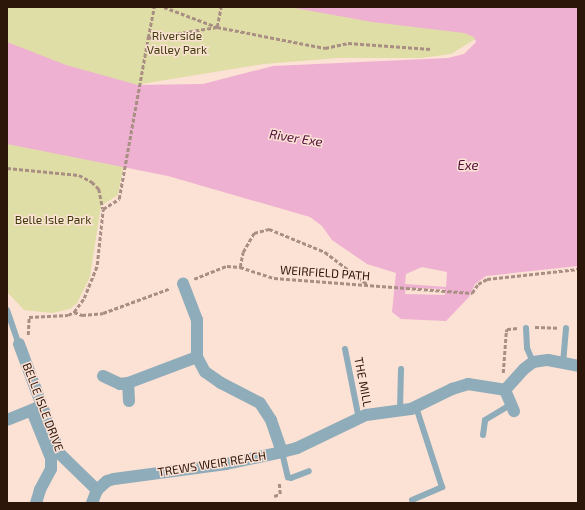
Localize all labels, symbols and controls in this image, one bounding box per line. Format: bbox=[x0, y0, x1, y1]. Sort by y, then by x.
park label: Riverside Valley Park bbox=[147, 29, 207, 57]
water label: River Exe bbox=[268, 126, 324, 150]
water label: Exe bbox=[458, 157, 478, 173]
park label: Belle Isle Park bbox=[15, 213, 91, 227]
street label: WEIRFIELD PATH bbox=[280, 263, 370, 283]
street label: THE MILL bbox=[351, 356, 375, 408]
street label: BELLE ISLE DRIVE bbox=[19, 361, 67, 453]
street label: TREWS WEIR REACH bbox=[157, 448, 267, 480]

